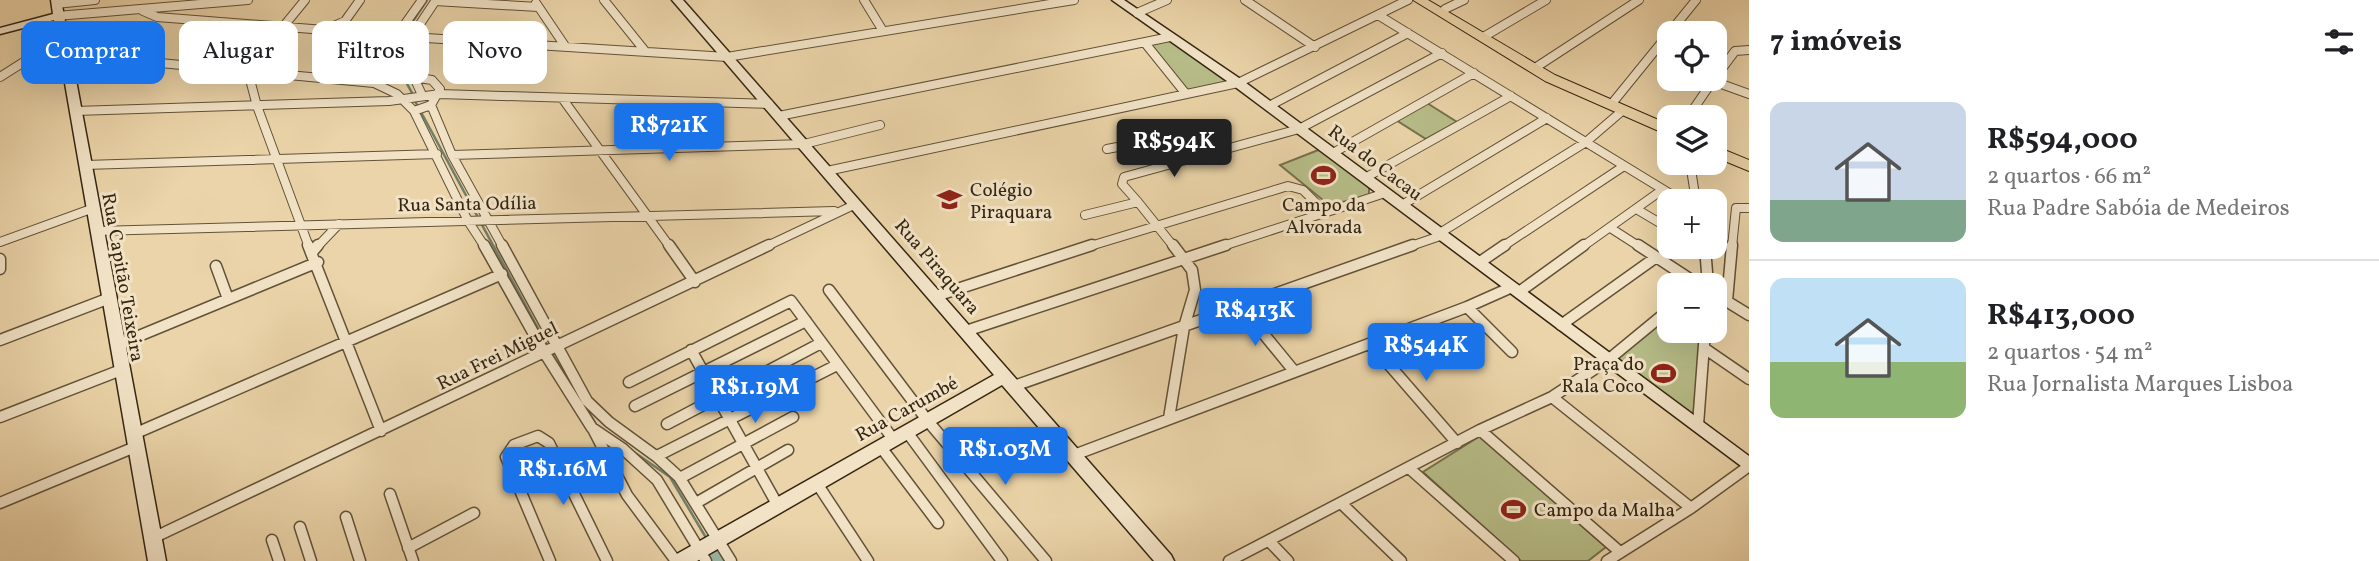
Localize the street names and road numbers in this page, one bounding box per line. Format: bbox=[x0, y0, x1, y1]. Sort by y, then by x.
street label: Rua do Cacau bbox=[1322, 119, 1427, 208]
street label: Rua Capitão Teixeira bbox=[94, 191, 150, 364]
street label: Rua Santa Odília bbox=[397, 191, 537, 219]
street label: Rua Piraquara bbox=[888, 214, 985, 321]
street label: Rua Frei Miguel bbox=[433, 316, 563, 397]
street label: Rua Carumbé bbox=[851, 371, 963, 449]

